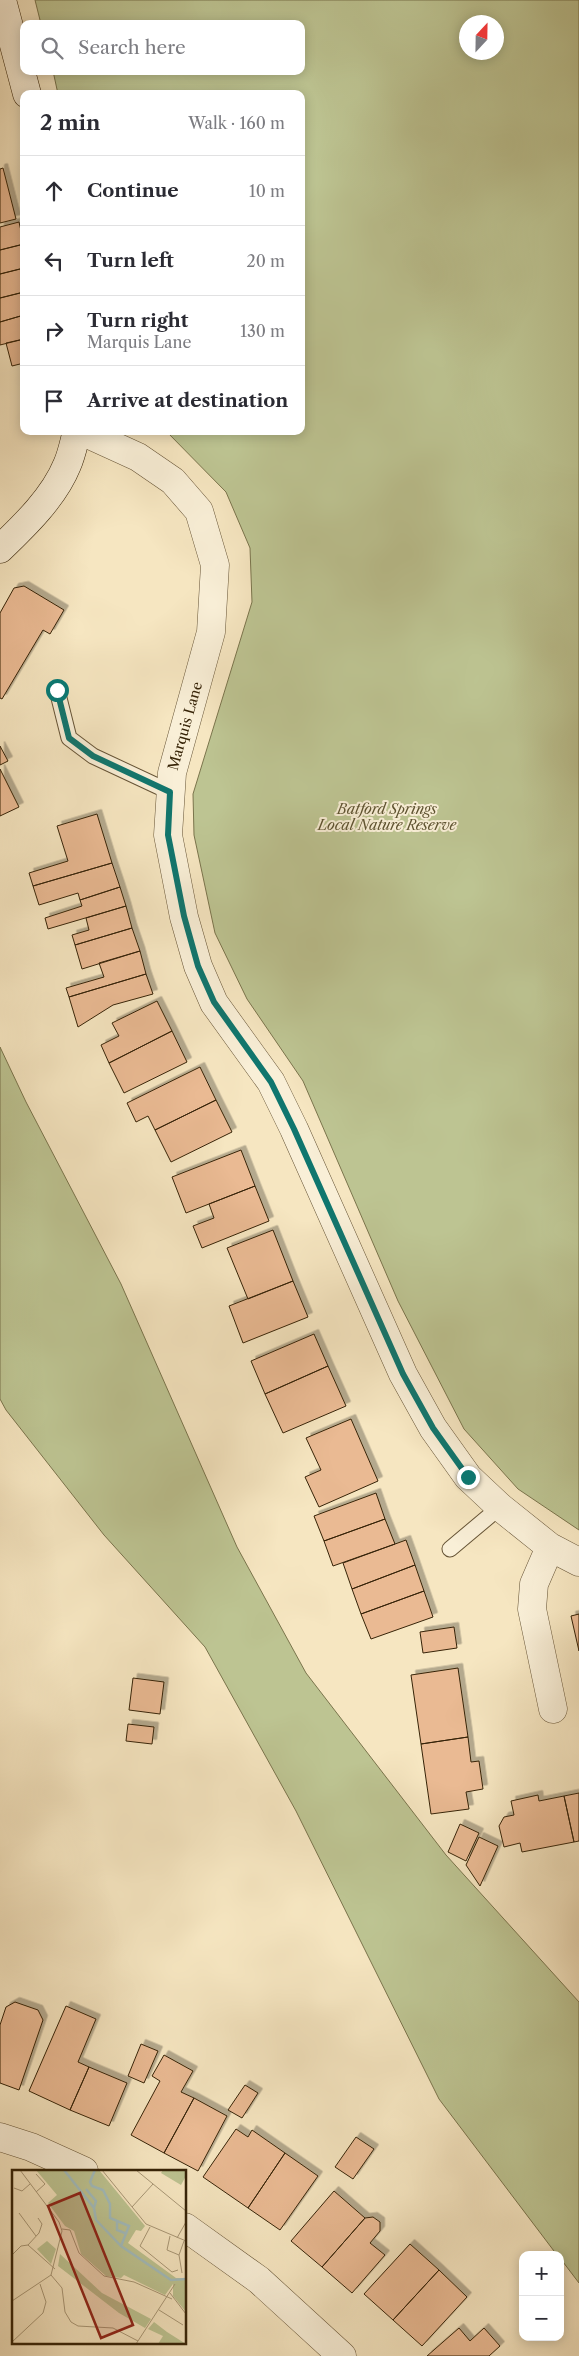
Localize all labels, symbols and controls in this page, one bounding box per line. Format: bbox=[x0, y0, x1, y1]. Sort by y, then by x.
north arrow bbox=[459, 15, 504, 60]
search box bbox=[20, 20, 305, 75]
icon: search bbox=[38, 34, 66, 62]
text: Search here bbox=[78, 36, 186, 59]
text: 2 min bbox=[40, 110, 100, 135]
text: Walk · 160 m bbox=[188, 113, 285, 133]
icon: ahead bbox=[40, 177, 68, 205]
text: Continue bbox=[87, 179, 179, 202]
text: 10 m bbox=[249, 181, 285, 201]
icon: left bbox=[40, 247, 68, 275]
text: Turn left bbox=[87, 249, 174, 272]
text: 20 m bbox=[246, 251, 285, 271]
text: Turn right bbox=[87, 309, 188, 332]
icon: right bbox=[40, 317, 68, 345]
text: 130 m bbox=[240, 321, 285, 341]
text: Marquis Lane bbox=[87, 332, 192, 352]
icon: arrive bbox=[40, 387, 68, 415]
text: Arrive at destination bbox=[87, 389, 288, 412]
route start bbox=[46, 679, 69, 702]
street label: Marquis Lane bbox=[164, 679, 206, 772]
park label: Batford Springs Local Nature Reserve bbox=[317, 800, 457, 834]
route end bbox=[457, 1466, 480, 1489]
inset map bbox=[12, 2170, 186, 2344]
map controls bbox=[519, 2251, 564, 2341]
button: + bbox=[519, 2251, 564, 2296]
button: − bbox=[519, 2296, 564, 2341]

